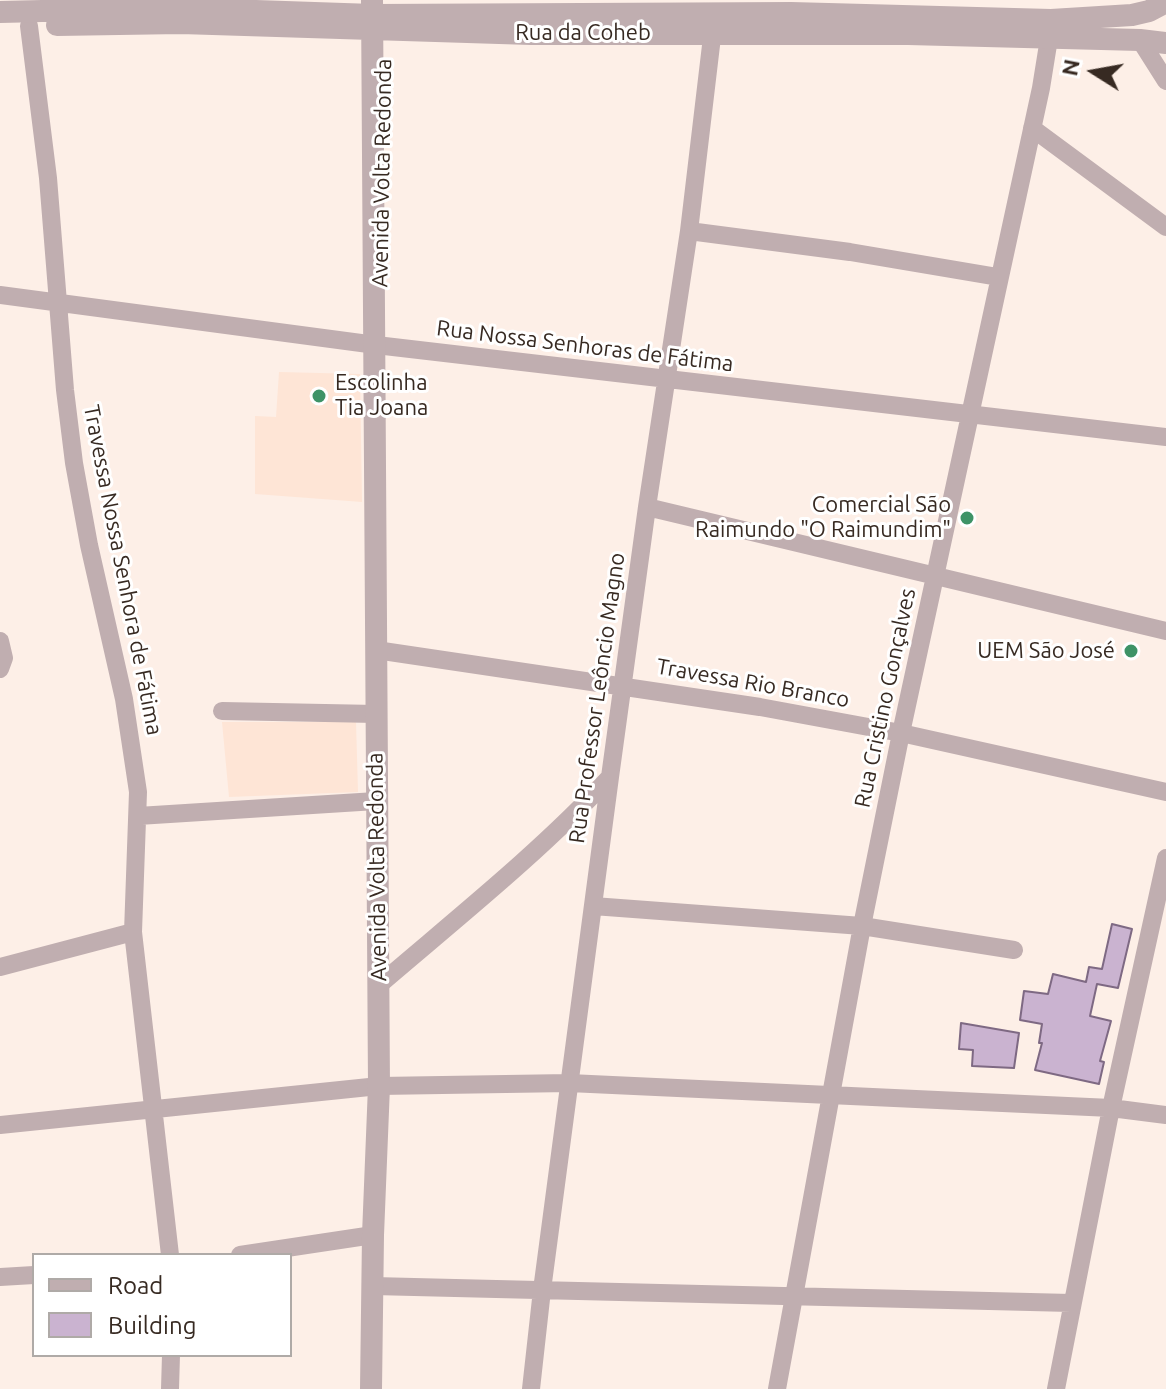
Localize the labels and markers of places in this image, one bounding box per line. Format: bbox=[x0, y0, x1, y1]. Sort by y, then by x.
place label: Escolinha Tia Joana bbox=[335, 370, 428, 422]
marker: Escolinha Tia Joana bbox=[310, 387, 328, 405]
place label: Comercial São Raimundo "O Raimundim" bbox=[695, 492, 951, 544]
marker: Comercial São Raimundo "O Raimundim" bbox=[958, 509, 976, 527]
place label: UEM São José bbox=[977, 638, 1115, 664]
marker: UEM São José bbox=[1122, 642, 1140, 660]

